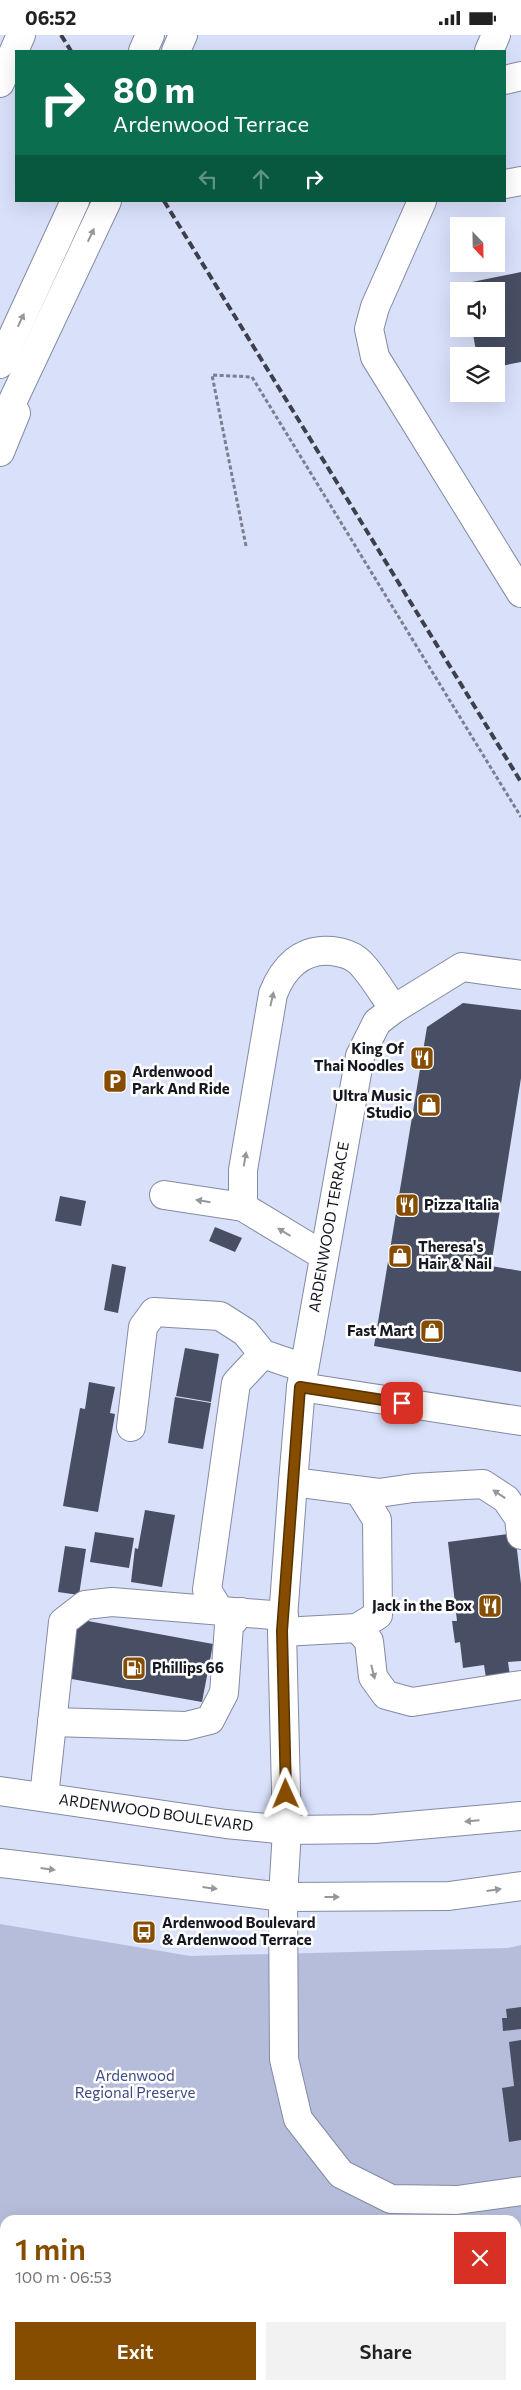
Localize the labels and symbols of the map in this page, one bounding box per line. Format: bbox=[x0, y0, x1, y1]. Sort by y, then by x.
north arrow bbox=[450, 217, 505, 273]
one-way arrow bbox=[88, 228, 96, 242]
one-way arrow bbox=[16, 312, 25, 327]
one-way arrow bbox=[268, 991, 276, 1006]
place label: King Of Thai Noodles bbox=[314, 1039, 405, 1074]
restaurant icon: King Of Thai Noodles bbox=[409, 1045, 435, 1071]
place label: Ardenwood Park And Ride bbox=[132, 1062, 230, 1097]
parking icon: Ardenwood Park And Ride bbox=[102, 1068, 128, 1094]
place label: Ultra Music Studio bbox=[332, 1086, 412, 1121]
shop icon: Ultra Music Studio bbox=[416, 1092, 442, 1118]
street label: ARDENWOOD TERRACE bbox=[304, 1140, 352, 1313]
one-way arrow bbox=[241, 1150, 249, 1166]
restaurant icon: Pizza Italia bbox=[394, 1192, 420, 1218]
place label: Pizza Italia bbox=[424, 1195, 499, 1213]
one-way arrow bbox=[195, 1197, 211, 1205]
one-way arrow bbox=[277, 1227, 290, 1236]
place label: Theresa's Hair & Nail bbox=[418, 1237, 492, 1272]
shop icon: Theresa's Hair & Nail bbox=[387, 1243, 413, 1269]
shop icon: Fast Mart bbox=[419, 1318, 445, 1344]
place label: Fast Mart bbox=[347, 1321, 414, 1339]
pin bbox=[381, 1382, 423, 1424]
one-way arrow bbox=[492, 1490, 505, 1499]
restaurant icon: Jack in the Box bbox=[477, 1593, 503, 1619]
place label: Jack in the Box bbox=[372, 1596, 472, 1614]
fuel station icon: Phillips 66 bbox=[121, 1655, 147, 1681]
place label: Phillips 66 bbox=[152, 1658, 224, 1676]
one-way arrow bbox=[369, 1664, 377, 1680]
position arrow bbox=[259, 1767, 311, 1819]
street label: ARDENWOOD BOULEVARD bbox=[58, 1789, 254, 1835]
one-way arrow bbox=[464, 1817, 480, 1825]
one-way arrow bbox=[41, 1865, 57, 1873]
one-way arrow bbox=[202, 1884, 218, 1892]
one-way arrow bbox=[486, 1886, 502, 1894]
one-way arrow bbox=[324, 1893, 340, 1901]
place label: Ardenwood Boulevard & Ardenwood Terrace bbox=[162, 1913, 315, 1948]
bus stop icon: Ardenwood Boulevard & Ardenwood Terrace bbox=[131, 1919, 157, 1945]
park label: Ardenwood Regional Preserve bbox=[75, 2066, 195, 2101]

